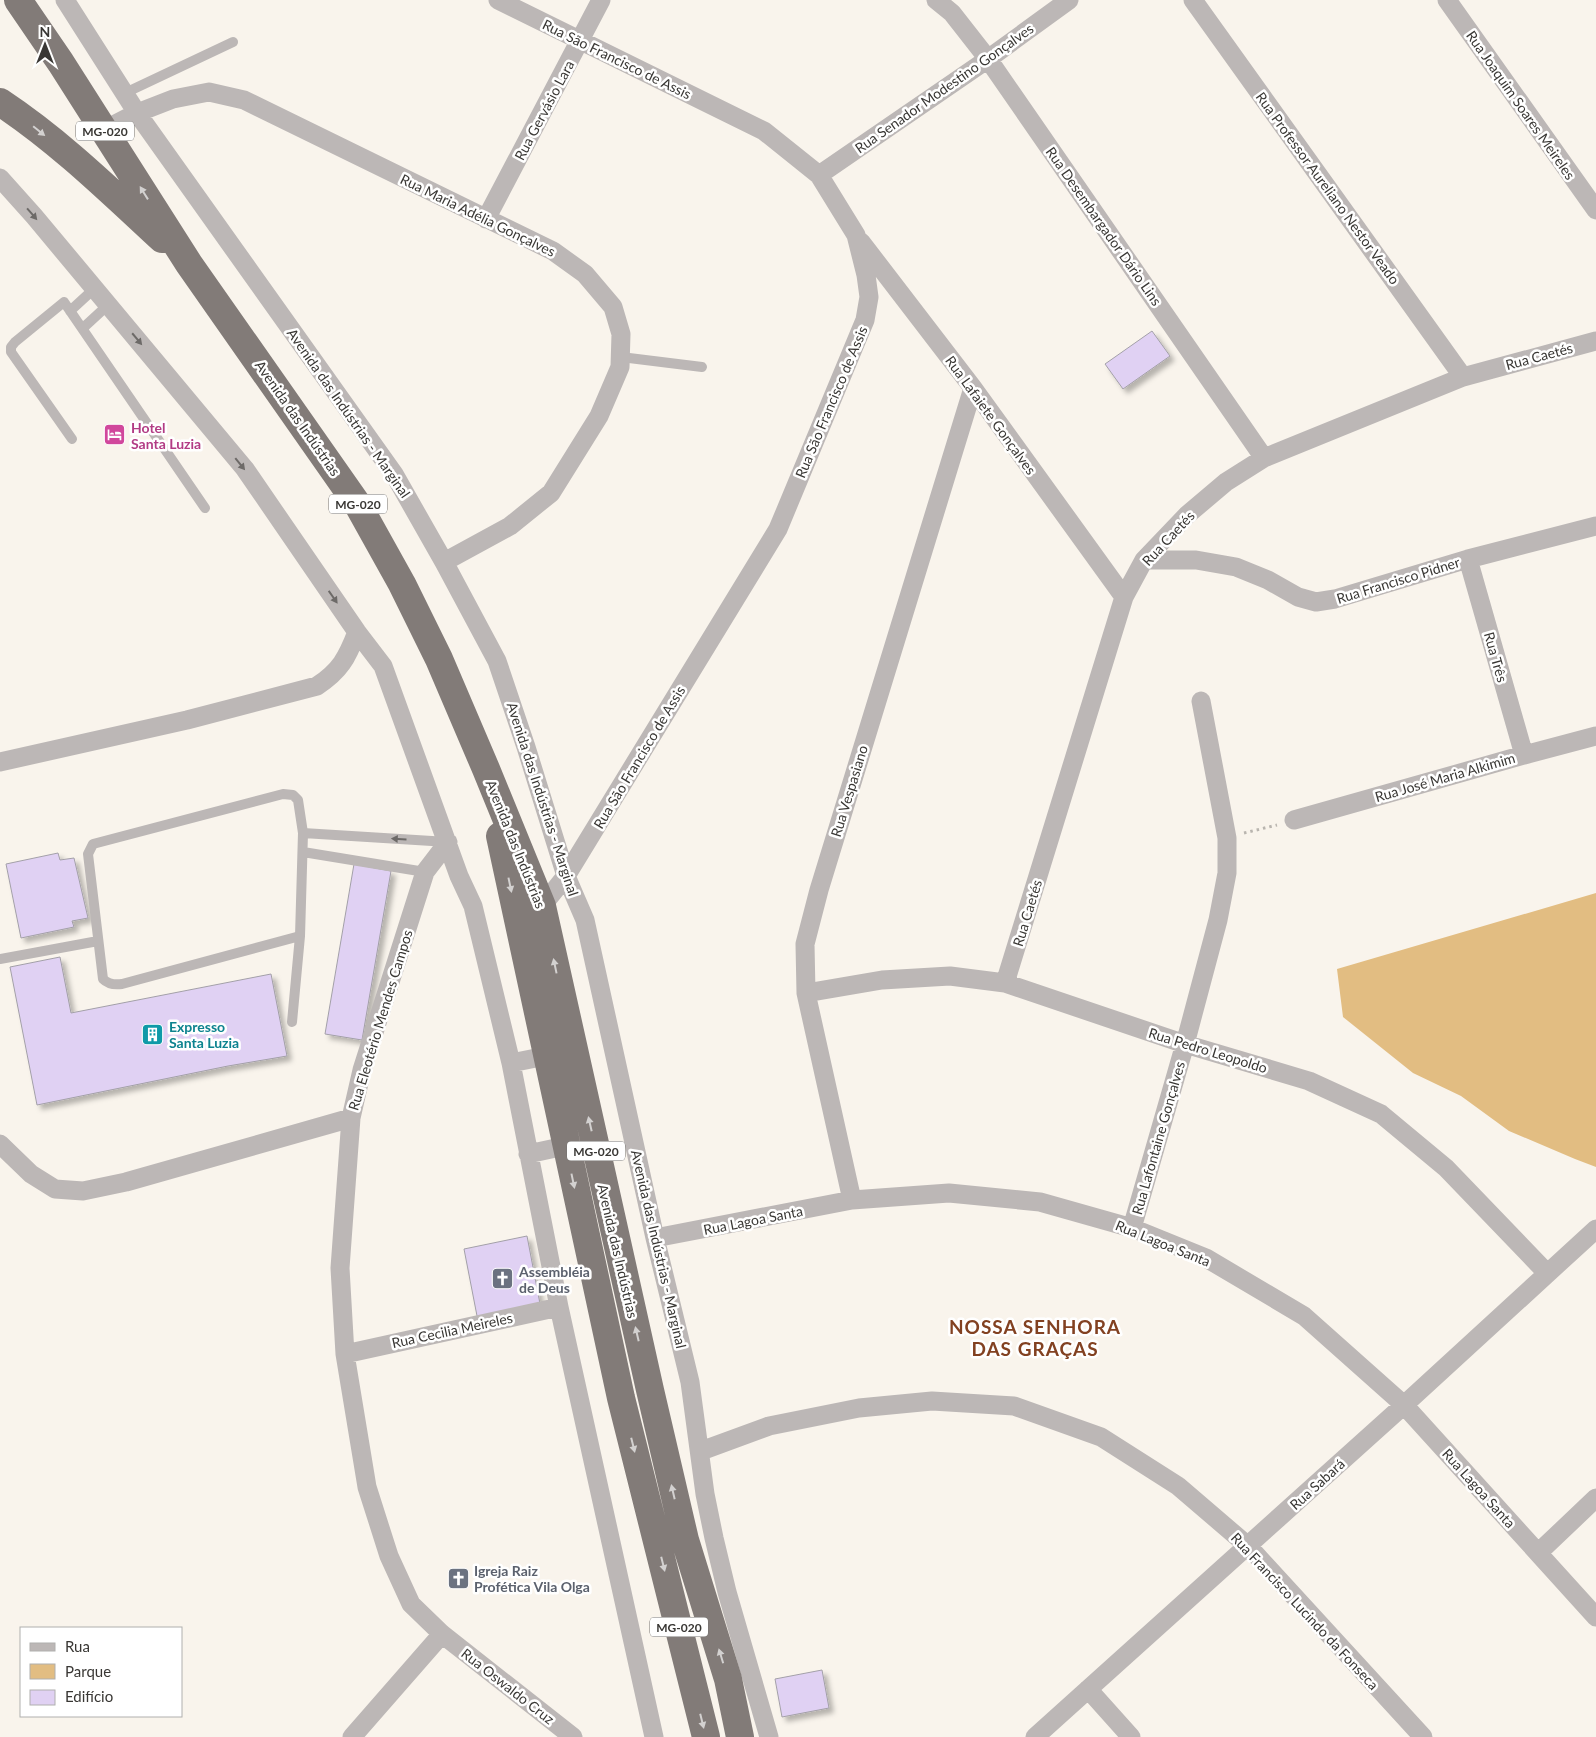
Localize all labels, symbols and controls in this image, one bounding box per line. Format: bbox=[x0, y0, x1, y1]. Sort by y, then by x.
street label: Rua São Francisco de Assis bbox=[540, 16, 694, 102]
north arrow bbox=[20, 20, 70, 70]
street label: Rua Senador Modestino Gonçalves bbox=[851, 20, 1037, 156]
text: N bbox=[40, 23, 50, 40]
street label: Rua Joaquim Soares Meireles bbox=[1463, 27, 1579, 183]
street label: Rua Gervásio Lara bbox=[511, 57, 577, 163]
street label: Rua Professor Aureliano Nestor Veado bbox=[1253, 89, 1403, 287]
road number: MG-020 bbox=[76, 122, 134, 140]
one-way arrow bbox=[32, 126, 45, 137]
street label: Rua Desembargador Dário Lins bbox=[1043, 143, 1165, 309]
street label: Rua Maria Adélia Gonçalves bbox=[398, 170, 558, 260]
one-way arrow bbox=[139, 186, 148, 200]
one-way arrow bbox=[27, 208, 38, 221]
street label: Rua São Francisco de Assis bbox=[791, 323, 871, 481]
street label: Avenida das Indústrias - Marginal bbox=[284, 325, 414, 501]
one-way arrow bbox=[131, 332, 142, 345]
street label: Rua Caetés bbox=[1504, 339, 1574, 373]
street label: Rua Lafaiete Gonçalves bbox=[942, 352, 1040, 478]
street label: Avenida das Indústrias bbox=[252, 357, 344, 479]
place label: Hotel Santa Luzia bbox=[131, 419, 201, 452]
hotel icon: Hotel Santa Luzia bbox=[103, 423, 127, 447]
one-way arrow bbox=[235, 457, 246, 470]
road number: MG-020 bbox=[329, 494, 387, 514]
street label: Rua Caetés bbox=[1138, 507, 1198, 569]
street label: Rua Francisco Pidner bbox=[1334, 553, 1462, 607]
one-way arrow bbox=[328, 591, 338, 604]
street label: Rua Três bbox=[1481, 630, 1511, 684]
street label: Rua São Francisco de Assis bbox=[590, 683, 688, 831]
street label: Avenida das Indústrias - Marginal bbox=[504, 700, 582, 898]
street label: Rua Vespasiano bbox=[827, 743, 871, 839]
street label: Rua José Maria Alkimim bbox=[1373, 749, 1517, 805]
street label: Avenida das Indústrias bbox=[483, 777, 549, 911]
one-way arrow bbox=[391, 835, 407, 843]
one-way arrow bbox=[506, 877, 514, 892]
street label: Rua Caetés bbox=[1009, 878, 1045, 948]
street label: Rua Eleotério Mendes Campos bbox=[344, 927, 416, 1113]
one-way arrow bbox=[551, 958, 559, 973]
place label: Expresso Santa Luzia bbox=[169, 1018, 239, 1051]
building icon: Expresso Santa Luzia bbox=[141, 1022, 165, 1046]
street label: Rua Pedro Leopoldo bbox=[1147, 1024, 1269, 1076]
street label: Rua Lafontaine Gonçalves bbox=[1128, 1059, 1188, 1217]
one-way arrow bbox=[586, 1117, 594, 1132]
road number: MG-020 bbox=[567, 1142, 625, 1160]
street label: Avenida das Indústrias - Marginal bbox=[628, 1148, 690, 1350]
one-way arrow bbox=[569, 1173, 577, 1188]
street label: Avenida das Indústrias bbox=[594, 1182, 642, 1320]
street label: Rua Lagoa Santa bbox=[702, 1202, 804, 1238]
street label: Rua Lagoa Santa bbox=[1113, 1216, 1213, 1270]
place label: Assembléia de Deus bbox=[518, 1263, 590, 1296]
church icon: Assembléia de Deus bbox=[491, 1267, 515, 1291]
street label: Rua Cecilia Meireles bbox=[390, 1309, 514, 1351]
district label: NOSSA SENHORA DAS GRAÇAS bbox=[949, 1315, 1121, 1360]
one-way arrow bbox=[633, 1326, 641, 1342]
one-way arrow bbox=[629, 1438, 637, 1453]
street label: Rua Lagoa Santa bbox=[1439, 1445, 1519, 1531]
street label: Rua Sabará bbox=[1286, 1455, 1348, 1513]
one-way arrow bbox=[669, 1485, 677, 1500]
street label: Rua Francisco Lucindo da Fonseca bbox=[1228, 1529, 1382, 1693]
one-way arrow bbox=[659, 1556, 667, 1571]
place label: Igreja Raiz Profética Vila Olga bbox=[474, 1562, 590, 1595]
church icon: Igreja Raiz Profética Vila Olga bbox=[446, 1566, 470, 1590]
road number: MG-020 bbox=[650, 1618, 708, 1636]
legend bbox=[20, 1627, 182, 1717]
text: Rua bbox=[65, 1637, 90, 1655]
street label: Rua Oswaldo Cruz bbox=[458, 1644, 558, 1728]
one-way arrow bbox=[716, 1648, 724, 1663]
text: Parque bbox=[65, 1662, 111, 1680]
text: Edifício bbox=[65, 1687, 113, 1705]
one-way arrow bbox=[698, 1714, 706, 1729]

